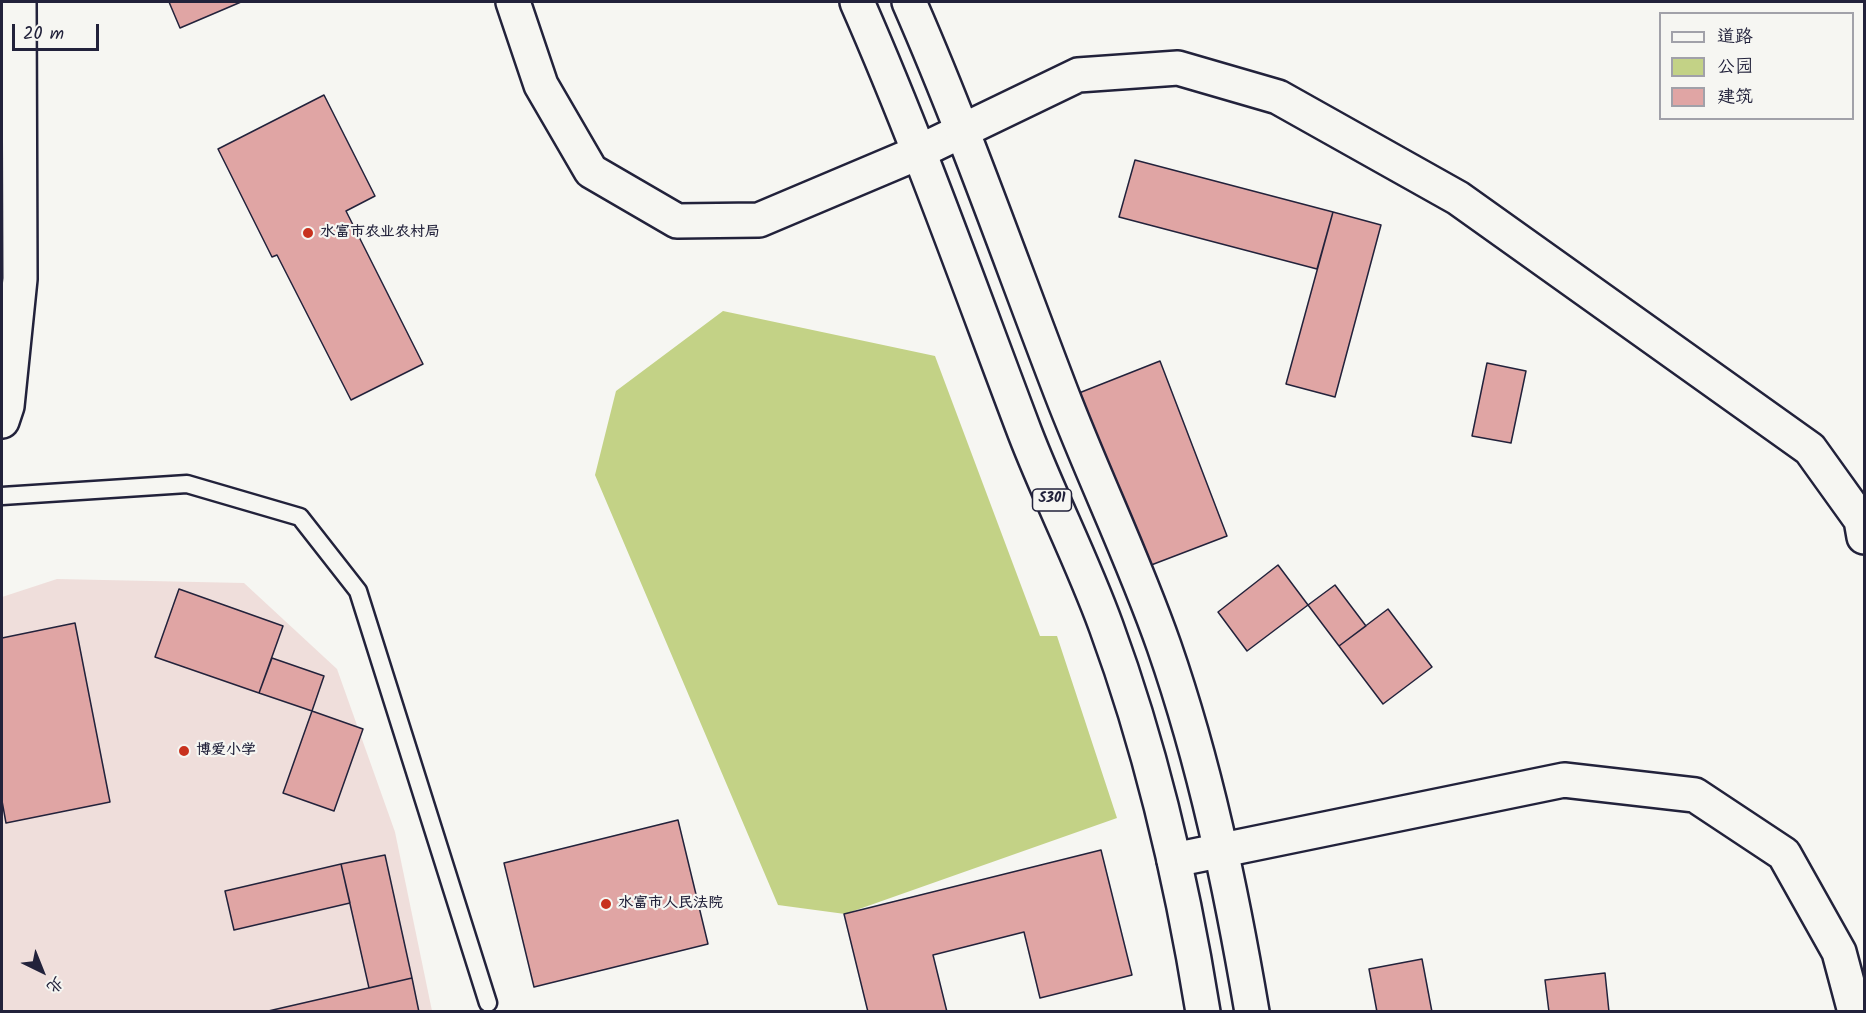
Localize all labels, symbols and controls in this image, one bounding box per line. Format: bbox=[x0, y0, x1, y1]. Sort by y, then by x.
scale bar bbox=[15, 12, 102, 50]
legend bbox=[1659, 12, 1854, 120]
text: 20 m bbox=[23, 20, 64, 49]
text: 道路 bbox=[1717, 23, 1753, 52]
text: 公园 bbox=[1717, 53, 1753, 82]
text: 建筑 bbox=[1717, 83, 1753, 112]
place label: 水富市农业农村局 bbox=[320, 224, 440, 242]
marker: 水富市农业农村局 bbox=[301, 226, 315, 240]
road number: S301 bbox=[1032, 489, 1072, 511]
place label: 博爱小学 bbox=[196, 742, 256, 760]
marker: 博爱小学 bbox=[177, 744, 191, 758]
place label: 水富市人民法院 bbox=[618, 895, 723, 913]
marker: 水富市人民法院 bbox=[599, 897, 613, 911]
north arrow bbox=[12, 941, 72, 1001]
text: 北 bbox=[40, 970, 69, 999]

